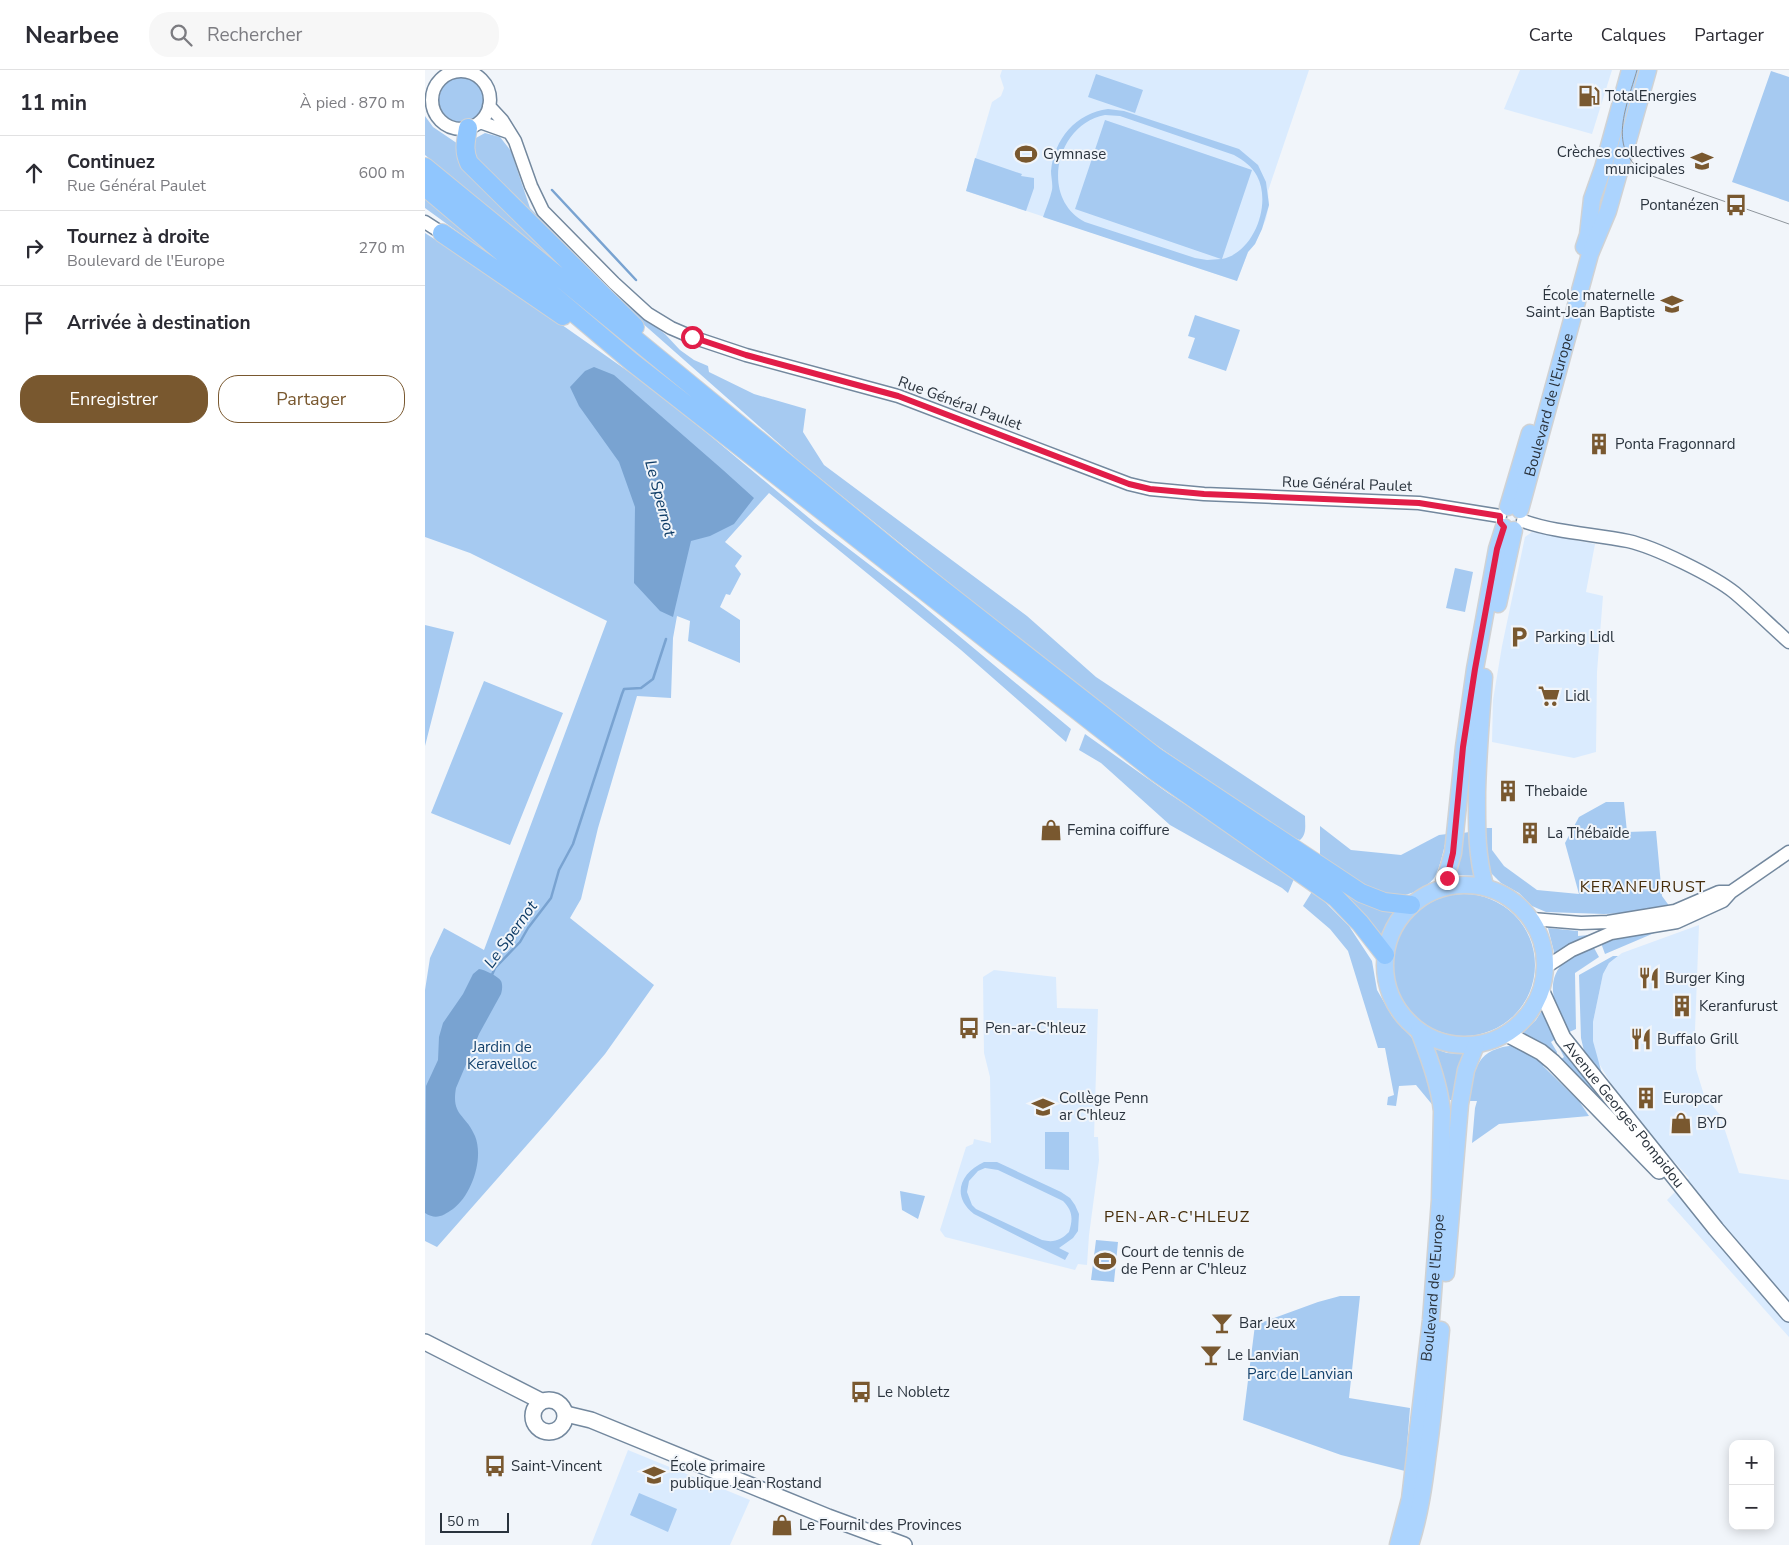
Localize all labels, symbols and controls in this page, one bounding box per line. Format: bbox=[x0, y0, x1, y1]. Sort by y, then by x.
search box bbox=[149, 12, 499, 57]
text: Nearbee bbox=[25, 19, 119, 51]
icon: search bbox=[167, 21, 195, 49]
text: Rechercher bbox=[207, 22, 302, 48]
text: Carte bbox=[1529, 23, 1573, 47]
text: Calques bbox=[1601, 23, 1666, 47]
text: Partager bbox=[1694, 23, 1764, 47]
fuel station icon: TotalEnergies bbox=[1576, 83, 1602, 109]
place label: TotalEnergies bbox=[1605, 86, 1697, 106]
text: 11 min bbox=[20, 89, 87, 117]
text: À pied · 870 m bbox=[300, 92, 405, 114]
sports icon: Gymnase bbox=[1013, 141, 1039, 167]
place label: Crèches collectives municipales bbox=[1557, 142, 1685, 179]
place label: Gymnase bbox=[1043, 144, 1106, 164]
school or university icon: Crèches collectives municipales bbox=[1689, 148, 1715, 174]
text: Continuez bbox=[67, 149, 155, 175]
icon: ahead bbox=[20, 159, 48, 187]
text: 600 m bbox=[358, 162, 405, 184]
text: Rue Général Paulet bbox=[67, 175, 206, 197]
bus stop icon: Pontanézen bbox=[1723, 192, 1749, 218]
place label: Pontanézen bbox=[1640, 195, 1719, 215]
text: Tournez à droite bbox=[67, 224, 210, 250]
icon: right bbox=[20, 234, 48, 262]
text: 270 m bbox=[358, 237, 405, 259]
text: Boulevard de l'Europe bbox=[67, 250, 225, 272]
place label: École maternelle Saint-Jean Baptiste bbox=[1526, 285, 1655, 322]
school or university icon: École maternelle Saint-Jean Baptiste bbox=[1659, 291, 1685, 317]
icon: arrive bbox=[20, 309, 48, 337]
text: Arrivée à destination bbox=[67, 310, 251, 336]
route start bbox=[681, 326, 704, 349]
street label: Boulevard de l'Europe bbox=[1520, 331, 1578, 479]
street label: Rue Général Paulet bbox=[895, 371, 1025, 435]
button: Enregistrer bbox=[20, 375, 208, 423]
button: Partager bbox=[218, 375, 405, 423]
building icon: Ponta Fragonnard bbox=[1586, 431, 1612, 457]
place label: Ponta Fragonnard bbox=[1615, 434, 1736, 454]
water label: Le Spernot bbox=[639, 458, 681, 539]
street label: Rue Général Paulet bbox=[1282, 472, 1413, 496]
parking icon: Parking Lidl bbox=[1506, 624, 1532, 650]
place label: Parking Lidl bbox=[1535, 627, 1615, 647]
supermarket icon: Lidl bbox=[1536, 683, 1562, 709]
place label: Lidl bbox=[1565, 686, 1590, 706]
building icon: Thebaide bbox=[1495, 778, 1521, 804]
place label: Thebaide bbox=[1525, 781, 1587, 801]
shop icon: Femina coiffure bbox=[1038, 817, 1064, 843]
place label: Femina coiffure bbox=[1067, 820, 1170, 840]
building icon: La Thébaïde bbox=[1517, 820, 1543, 846]
place label: La Thébaïde bbox=[1547, 823, 1629, 843]
route end bbox=[1436, 867, 1459, 890]
district label: KERANFURUST bbox=[1580, 876, 1706, 898]
water label: Le Spernot bbox=[479, 896, 543, 973]
restaurant icon: Burger King bbox=[1636, 965, 1662, 991]
place label: Burger King bbox=[1665, 968, 1745, 988]
building icon: Keranfurust bbox=[1669, 993, 1695, 1019]
place label: Keranfurust bbox=[1699, 996, 1778, 1016]
bus stop icon: Pen-ar-C'hleuz bbox=[956, 1015, 982, 1041]
place label: Pen-ar-C'hleuz bbox=[985, 1018, 1086, 1038]
restaurant icon: Buffalo Grill bbox=[1628, 1026, 1654, 1052]
place label: Buffalo Grill bbox=[1657, 1029, 1739, 1049]
street label: Avenue Georges Pompidou bbox=[1559, 1036, 1689, 1192]
park label: Jardin de Keravelloc bbox=[467, 1037, 537, 1074]
building icon: Europcar bbox=[1633, 1085, 1659, 1111]
place label: Collège Penn ar C'hleuz bbox=[1059, 1088, 1149, 1125]
place label: Europcar bbox=[1663, 1088, 1723, 1108]
school or university icon: Collège Penn ar C'hleuz bbox=[1030, 1094, 1056, 1120]
shop icon: BYD bbox=[1668, 1110, 1694, 1136]
place label: BYD bbox=[1697, 1113, 1727, 1133]
district label: PEN-AR-C'HLEUZ bbox=[1104, 1206, 1250, 1228]
street label: Boulevard de l'Europe bbox=[1416, 1213, 1449, 1363]
place label: Court de tennis de de Penn ar C'hleuz bbox=[1121, 1242, 1246, 1279]
sports icon: Court de tennis de de Penn ar C'hleuz bbox=[1092, 1248, 1118, 1274]
bar icon: Bar Jeux bbox=[1209, 1310, 1235, 1336]
place label: Bar Jeux bbox=[1239, 1313, 1296, 1333]
bar icon: Le Lanvian bbox=[1198, 1342, 1224, 1368]
place label: Le Lanvian bbox=[1227, 1345, 1299, 1365]
park label: Parc de Lanvian bbox=[1247, 1364, 1353, 1384]
bus stop icon: Le Nobletz bbox=[848, 1379, 874, 1405]
place label: Le Nobletz bbox=[877, 1382, 950, 1402]
map controls bbox=[1729, 1440, 1774, 1530]
button: + bbox=[1729, 1440, 1774, 1485]
bus stop icon: Saint-Vincent bbox=[482, 1453, 508, 1479]
place label: Saint-Vincent bbox=[511, 1456, 603, 1476]
place label: École primaire publique Jean Rostand bbox=[670, 1456, 822, 1493]
school or university icon: École primaire publique Jean Rostand bbox=[641, 1462, 667, 1488]
button: − bbox=[1729, 1485, 1774, 1530]
scale bar bbox=[440, 1510, 509, 1533]
text: 50 m bbox=[447, 1512, 479, 1531]
shop icon: Le Fournil des Provinces bbox=[769, 1512, 795, 1538]
place label: Le Fournil des Provinces bbox=[799, 1515, 962, 1535]

